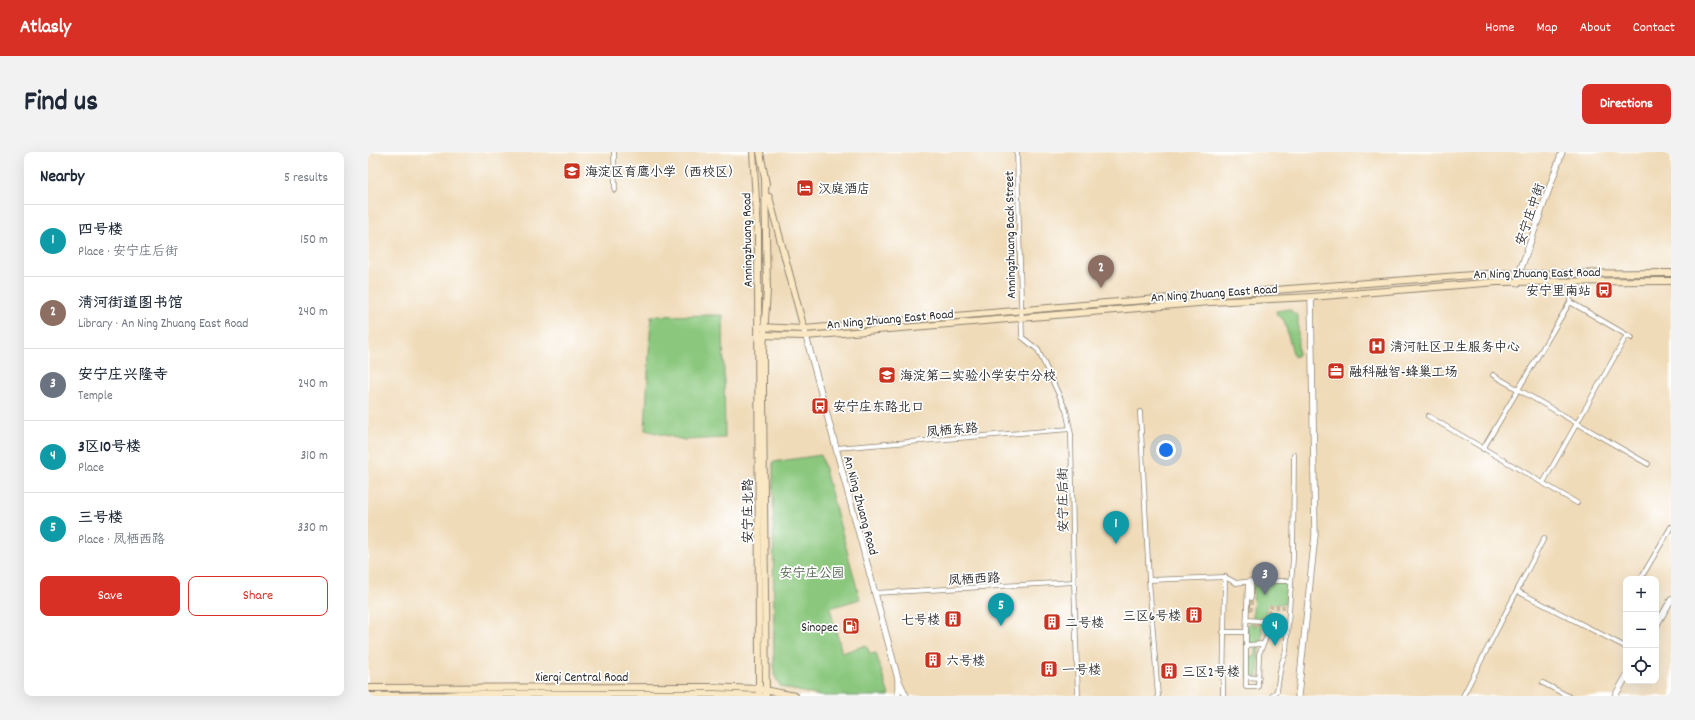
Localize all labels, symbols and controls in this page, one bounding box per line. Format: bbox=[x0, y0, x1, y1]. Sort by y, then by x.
text: Atlasly bbox=[20, 15, 71, 42]
text: Home bbox=[1485, 18, 1514, 38]
text: Map bbox=[1536, 18, 1558, 38]
text: About bbox=[1580, 18, 1611, 38]
text: Contact bbox=[1633, 18, 1675, 38]
text: Find us bbox=[24, 84, 98, 124]
button: Directions bbox=[1582, 84, 1671, 124]
school or university icon: 海淀区育鹰小学（西校区） bbox=[562, 161, 582, 181]
place label: 海淀区育鹰小学（西校区） bbox=[585, 164, 741, 183]
text: Nearby bbox=[40, 166, 84, 190]
text: 5 results bbox=[284, 169, 328, 188]
street label: Anningzhuang Back Street bbox=[1001, 171, 1022, 299]
hotel icon: 汉庭酒店 bbox=[795, 178, 815, 198]
place label: 汉庭酒店 bbox=[818, 181, 870, 200]
street label: 安宁庄中街 bbox=[1512, 181, 1551, 249]
street label: Anningzhuang Road bbox=[738, 192, 759, 288]
text: 四号楼 bbox=[78, 220, 123, 242]
text: 1 bbox=[52, 231, 54, 250]
text: 150 m bbox=[300, 231, 328, 250]
text: Place · 安宁庄后街 bbox=[78, 243, 178, 262]
pin: 2 bbox=[1088, 255, 1114, 288]
street label: An Ning Zhuang East Road bbox=[1473, 264, 1601, 285]
bus stop icon: 安宁里南站 bbox=[1594, 280, 1614, 300]
street label: An Ning Zhuang East Road bbox=[1150, 281, 1278, 308]
place label: 安宁里南站 bbox=[1526, 283, 1591, 302]
text: 清河街道图书馆 bbox=[78, 293, 183, 315]
text: 2 bbox=[50, 303, 56, 322]
text: 240 m bbox=[298, 303, 328, 322]
street label: An Ning Zhuang East Road bbox=[826, 305, 954, 335]
text: Library · An Ning Zhuang East Road bbox=[78, 315, 248, 334]
hospital icon: 清河社区卫生服务中心 bbox=[1367, 336, 1387, 356]
place label: 清河社区卫生服务中心 bbox=[1390, 339, 1520, 358]
office icon: 融科融智-蜂巢工场 bbox=[1326, 361, 1346, 381]
place label: 融科融智-蜂巢工场 bbox=[1349, 364, 1457, 383]
text: 安宁庄兴隆寺 bbox=[78, 365, 168, 387]
school or university icon: 海淀第二实验小学安宁分校 bbox=[877, 365, 897, 385]
place label: 海淀第二实验小学安宁分校 bbox=[900, 368, 1056, 387]
text: 3 bbox=[50, 375, 56, 394]
text: 240 m bbox=[298, 375, 328, 394]
text: Temple bbox=[78, 387, 113, 406]
bus stop icon: 安宁庄东路北口 bbox=[810, 396, 830, 416]
place label: 安宁庄东路北口 bbox=[833, 399, 924, 418]
street label: 凤栖东路 bbox=[925, 420, 979, 443]
text: 3区10号楼 bbox=[78, 437, 141, 459]
your location bbox=[1156, 440, 1176, 460]
text: 4 bbox=[50, 447, 56, 466]
text: 310 m bbox=[300, 447, 328, 466]
street label: An Ning Zhuang Road bbox=[837, 454, 882, 557]
text: Place bbox=[78, 459, 104, 478]
street label: 安宁庄后街 bbox=[1054, 467, 1075, 533]
street label: 安宁庄北路 bbox=[740, 478, 759, 544]
text: 三号楼 bbox=[78, 508, 123, 530]
pin: 1 bbox=[1103, 511, 1129, 544]
text: 5 bbox=[50, 519, 56, 538]
text: 330 m bbox=[297, 519, 328, 538]
text: Place · 凤栖西路 bbox=[78, 531, 165, 550]
pin: 3 bbox=[1252, 562, 1278, 595]
park label: 安宁庄公园 bbox=[779, 565, 845, 584]
street label: 凤栖西路 bbox=[948, 570, 1001, 591]
button: Save bbox=[40, 576, 180, 616]
button: Share bbox=[188, 576, 328, 616]
map controls bbox=[1623, 576, 1659, 684]
button: + bbox=[1623, 576, 1659, 612]
pin: 5 bbox=[988, 593, 1014, 626]
building icon: 三区6号楼 bbox=[1184, 605, 1204, 625]
place label: 三区6号楼 bbox=[1123, 608, 1181, 627]
building icon: 七号楼 bbox=[943, 609, 963, 629]
place label: 七号楼 bbox=[901, 612, 940, 631]
building icon: 二号楼 bbox=[1042, 612, 1062, 632]
button: − bbox=[1623, 612, 1659, 648]
pin: 4 bbox=[1262, 613, 1288, 646]
place label: 二号楼 bbox=[1065, 615, 1104, 634]
fuel station icon: Sinopec bbox=[841, 616, 861, 636]
place label: Sinopec bbox=[801, 619, 838, 638]
button: locate bbox=[1623, 648, 1659, 684]
building icon: 六号楼 bbox=[923, 650, 943, 670]
place label: 六号楼 bbox=[946, 653, 985, 672]
building icon: 一号楼 bbox=[1039, 659, 1059, 679]
building icon: 三区2号楼 bbox=[1159, 661, 1179, 681]
place label: 一号楼 bbox=[1062, 662, 1101, 681]
place label: 三区2号楼 bbox=[1182, 664, 1240, 683]
street label: Xierqi Central Road bbox=[536, 669, 628, 688]

